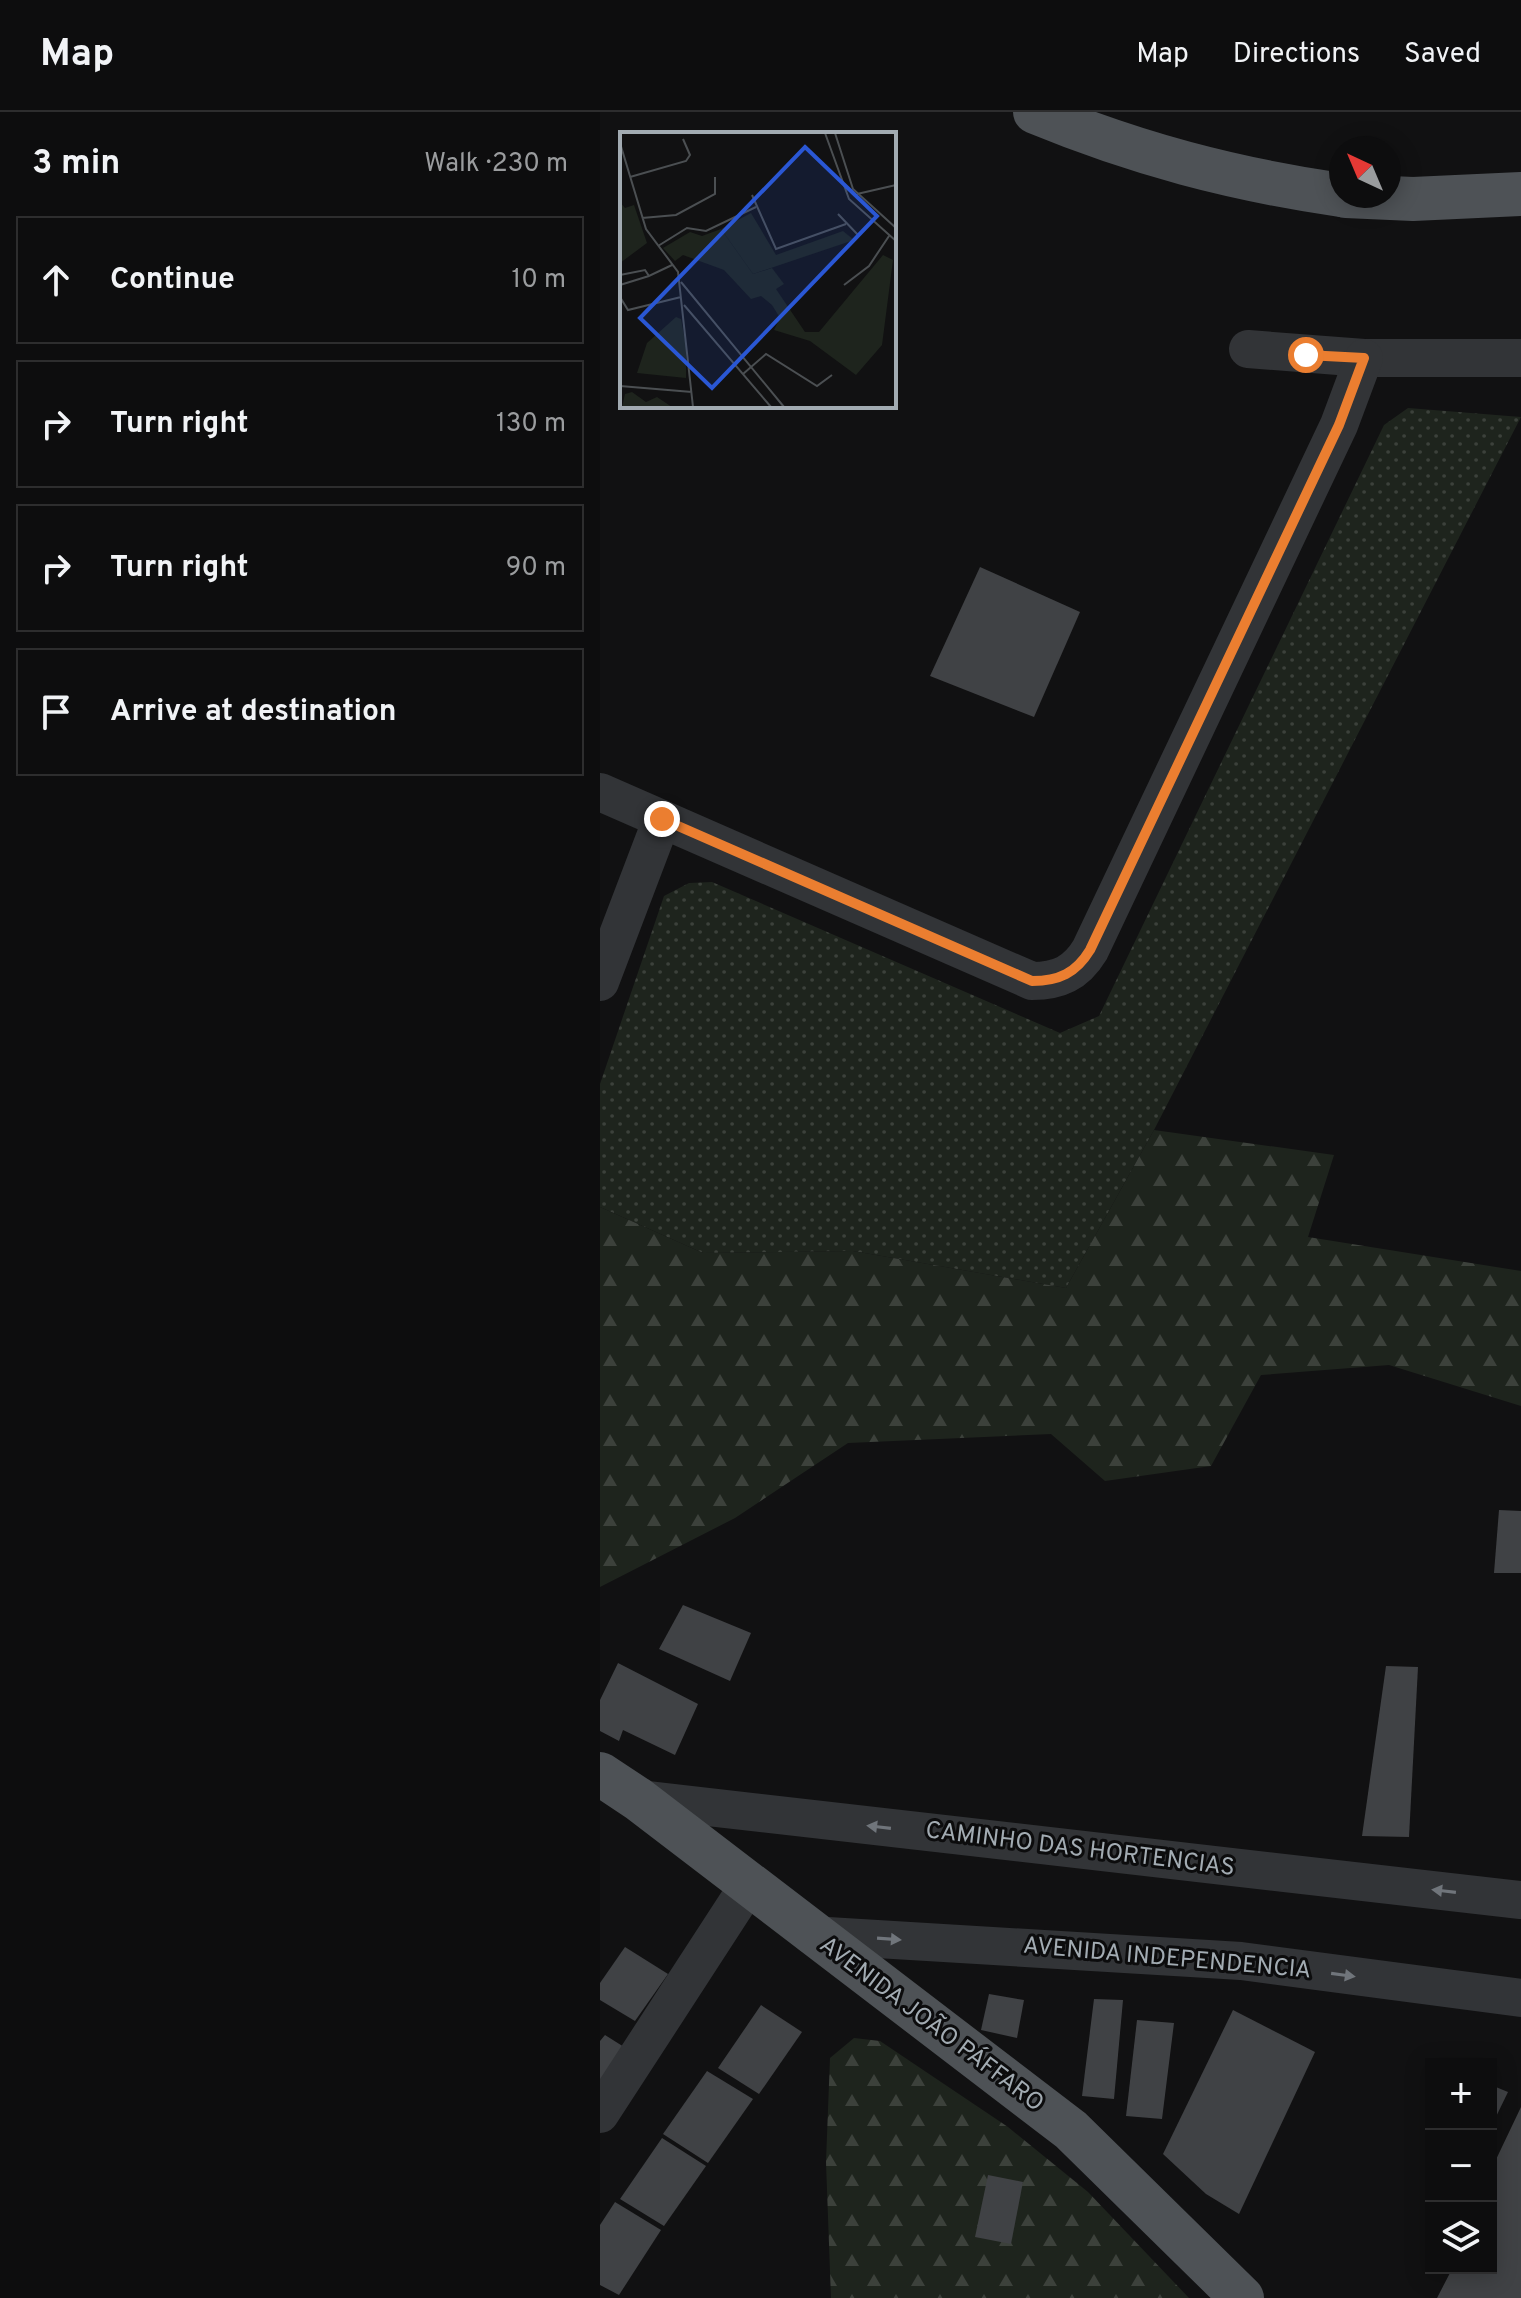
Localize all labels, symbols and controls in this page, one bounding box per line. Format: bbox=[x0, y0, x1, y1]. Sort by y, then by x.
text: Map bbox=[40, 31, 114, 80]
text: Map bbox=[1136, 37, 1189, 73]
text: Directions bbox=[1233, 37, 1360, 73]
text: Saved bbox=[1404, 37, 1481, 73]
inset map bbox=[620, 132, 896, 408]
north arrow bbox=[1329, 136, 1401, 208]
text: 3 min bbox=[32, 143, 120, 186]
text: Walk · 230 m bbox=[424, 148, 568, 181]
icon: ahead bbox=[34, 258, 78, 302]
text: Continue bbox=[110, 262, 235, 299]
text: 10 m bbox=[511, 264, 566, 297]
route start bbox=[1288, 337, 1324, 373]
icon: right bbox=[34, 402, 78, 446]
text: Turn right bbox=[110, 406, 248, 443]
text: 130 m bbox=[496, 408, 566, 441]
icon: right bbox=[34, 546, 78, 590]
text: Turn right bbox=[110, 550, 248, 587]
text: 90 m bbox=[506, 552, 566, 585]
icon: arrive bbox=[34, 690, 78, 734]
text: Arrive at destination bbox=[110, 694, 396, 731]
route end bbox=[644, 801, 680, 837]
street label: CAMINHO DAS HORTENCIAS bbox=[924, 1816, 1236, 1884]
one-way arrow bbox=[866, 1820, 891, 1833]
one-way arrow bbox=[1431, 1885, 1456, 1898]
street label: AVENIDA JOÃO PÁFFARO bbox=[813, 1929, 1050, 2119]
street label: AVENIDA INDEPENDENCIA bbox=[1022, 1931, 1312, 1987]
one-way arrow bbox=[877, 1933, 902, 1946]
one-way arrow bbox=[1331, 1968, 1356, 1981]
map controls bbox=[1425, 2058, 1497, 2274]
button: + bbox=[1425, 2058, 1497, 2130]
button: − bbox=[1425, 2130, 1497, 2202]
button: layers bbox=[1425, 2202, 1497, 2274]

